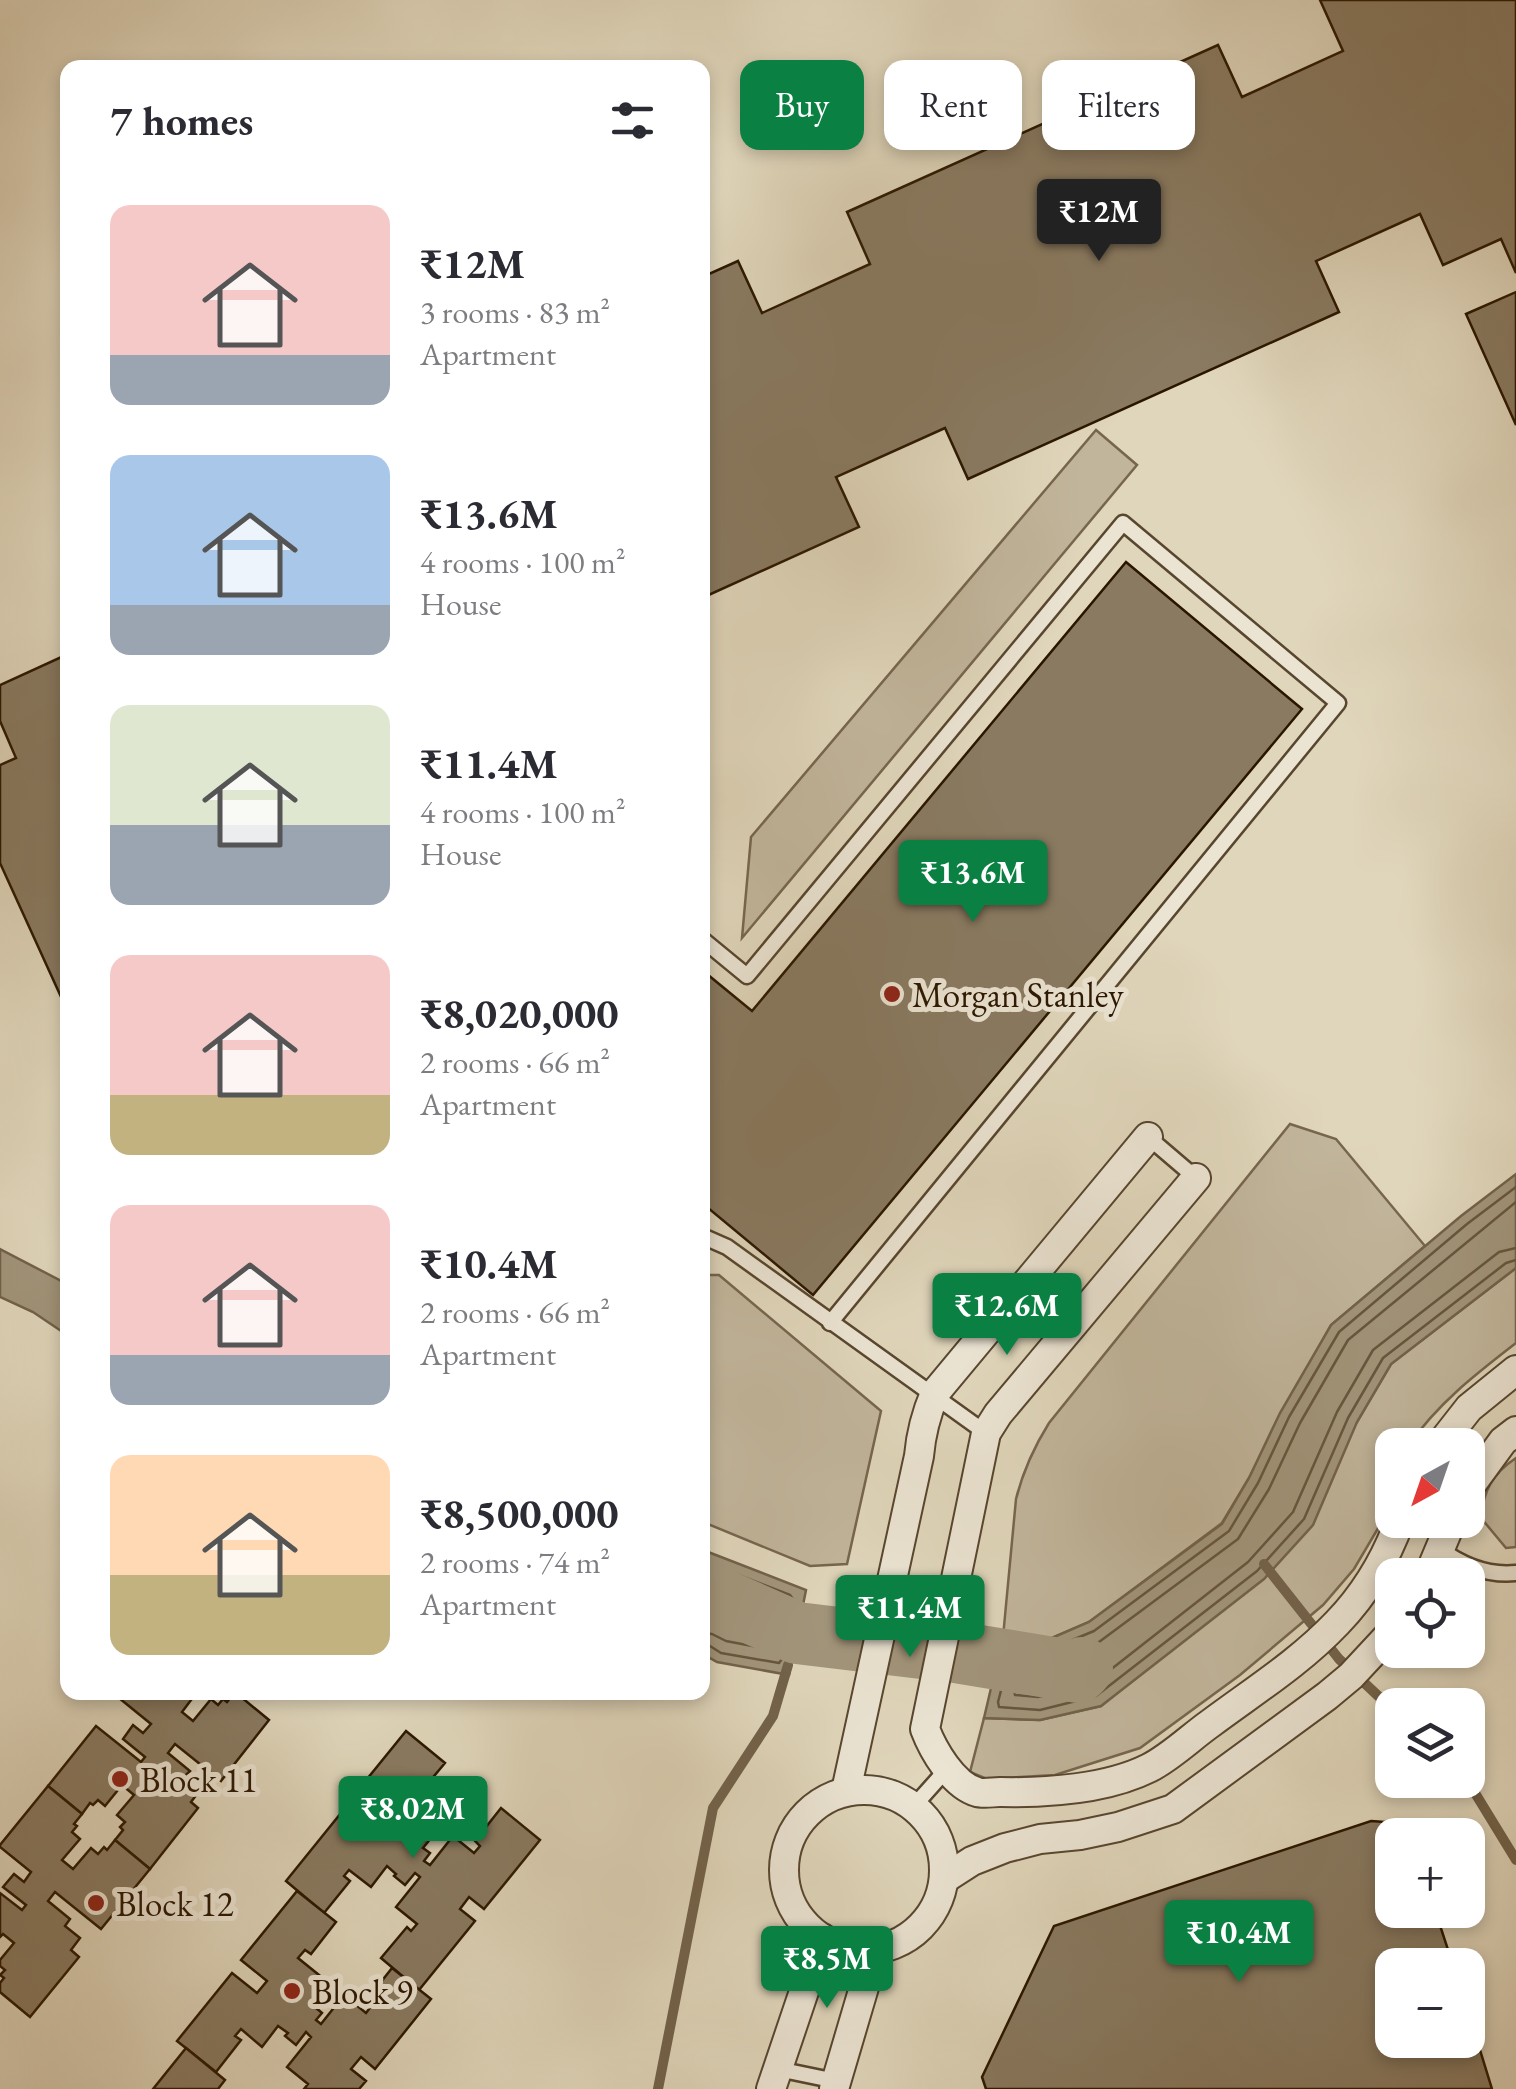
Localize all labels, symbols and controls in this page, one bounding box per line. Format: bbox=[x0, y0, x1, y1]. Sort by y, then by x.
chip: Buy bbox=[740, 60, 864, 150]
chip: Rent bbox=[884, 60, 1022, 150]
chip: Filters bbox=[1042, 60, 1195, 150]
text: 7 homes bbox=[110, 93, 253, 148]
icon: filters bbox=[605, 93, 660, 148]
pin: ₹12M bbox=[1040, 179, 1158, 264]
text: ₹12M bbox=[1059, 190, 1139, 232]
text: ₹12M bbox=[420, 236, 525, 291]
icon: home bbox=[190, 245, 310, 365]
text: 3 rooms · 83 m² bbox=[420, 291, 610, 333]
text: Apartment bbox=[420, 333, 556, 375]
text: ₹13.6M bbox=[420, 486, 558, 541]
icon: home bbox=[190, 495, 310, 615]
text: 4 rooms · 100 m² bbox=[420, 541, 626, 583]
text: House bbox=[420, 583, 501, 625]
text: ₹11.4M bbox=[420, 736, 558, 791]
icon: home bbox=[190, 745, 310, 865]
text: 4 rooms · 100 m² bbox=[420, 791, 626, 833]
text: House bbox=[420, 833, 501, 875]
pin: ₹13.6M bbox=[892, 840, 1054, 925]
text: ₹13.6M bbox=[921, 851, 1025, 893]
place label: Morgan Stanley bbox=[912, 972, 1124, 1017]
marker: Morgan Stanley bbox=[881, 983, 903, 1005]
text: ₹8,020,000 bbox=[420, 986, 618, 1041]
icon: home bbox=[190, 995, 310, 1115]
text: 2 rooms · 66 m² bbox=[420, 1041, 610, 1083]
text: Apartment bbox=[420, 1083, 556, 1125]
text: ₹10.4M bbox=[420, 1236, 558, 1291]
icon: home bbox=[190, 1245, 310, 1365]
pin: ₹12.6M bbox=[926, 1273, 1088, 1358]
text: ₹12.6M bbox=[955, 1284, 1059, 1326]
text: 2 rooms · 66 m² bbox=[420, 1291, 610, 1333]
text: Apartment bbox=[420, 1333, 556, 1375]
north arrow bbox=[1375, 1428, 1485, 1538]
map controls bbox=[1375, 1428, 1485, 2058]
text: ₹8,500,000 bbox=[420, 1486, 618, 1541]
icon: home bbox=[190, 1495, 310, 1615]
text: 2 rooms · 74 m² bbox=[420, 1541, 610, 1583]
button: locate bbox=[1375, 1558, 1485, 1668]
pin: ₹11.4M bbox=[829, 1575, 991, 1660]
text: Apartment bbox=[420, 1583, 556, 1625]
text: ₹11.4M bbox=[858, 1586, 962, 1628]
button: layers bbox=[1375, 1688, 1485, 1798]
place label: Block 11 bbox=[140, 1757, 258, 1802]
marker: Block 11 bbox=[109, 1768, 131, 1790]
pin: ₹8.02M bbox=[332, 1776, 494, 1861]
text: ₹8.02M bbox=[361, 1787, 465, 1829]
button: + bbox=[1375, 1818, 1485, 1928]
place label: Block 12 bbox=[116, 1881, 234, 1926]
marker: Block 12 bbox=[85, 1892, 107, 1914]
pin: ₹10.4M bbox=[1158, 1900, 1320, 1985]
text: ₹10.4M bbox=[1187, 1911, 1291, 1953]
pin: ₹8.5M bbox=[757, 1926, 897, 2011]
text: ₹8.5M bbox=[783, 1937, 871, 1979]
button: − bbox=[1375, 1948, 1485, 2058]
place label: Block 9 bbox=[312, 1969, 413, 2014]
marker: Block 9 bbox=[281, 1980, 303, 2002]

